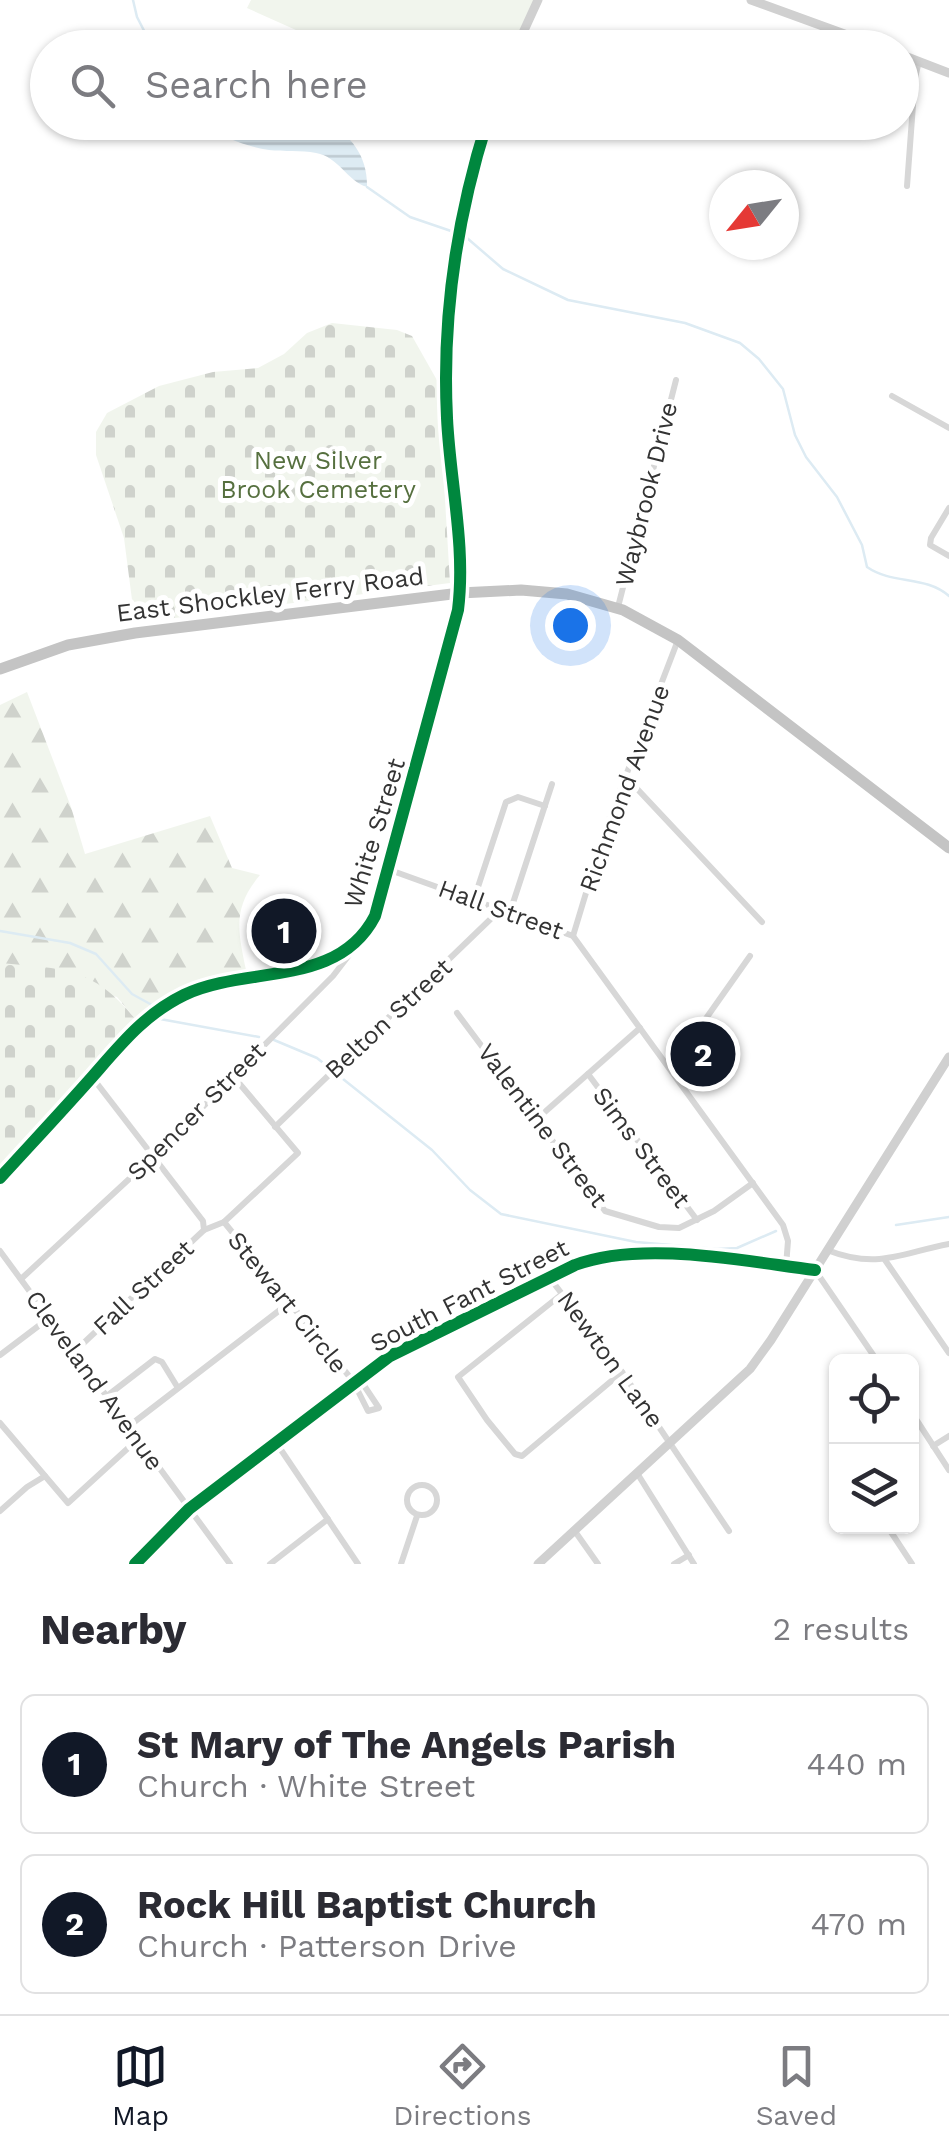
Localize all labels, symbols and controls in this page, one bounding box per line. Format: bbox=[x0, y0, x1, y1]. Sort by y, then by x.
search box bbox=[30, 30, 919, 140]
icon: search bbox=[65, 58, 120, 113]
text: Search here bbox=[145, 63, 368, 107]
north arrow bbox=[709, 170, 799, 260]
street label: Waybrook Drive bbox=[610, 399, 683, 589]
park label: New Silver Brook Cemetery bbox=[220, 446, 416, 504]
street label: East Shockley Ferry Road bbox=[115, 561, 426, 628]
your location bbox=[545, 600, 596, 651]
street label: Richmond Avenue bbox=[573, 681, 675, 896]
street label: White Street bbox=[338, 754, 411, 911]
street label: Hall Street bbox=[435, 874, 568, 946]
pin: 1 bbox=[252, 894, 316, 968]
street label: Belton Street bbox=[319, 952, 458, 1084]
pin: 2 bbox=[670, 1016, 736, 1092]
street label: Spencer Street bbox=[121, 1036, 272, 1186]
street label: Valentine Street bbox=[472, 1038, 614, 1213]
street label: Sims Street bbox=[587, 1081, 697, 1214]
street label: Stewart Circle bbox=[222, 1226, 353, 1379]
street label: Fall Street bbox=[87, 1233, 200, 1341]
street label: South Fant Street bbox=[365, 1233, 574, 1358]
street label: Cleveland Avenue bbox=[20, 1285, 170, 1476]
street label: Newton Lane bbox=[551, 1285, 670, 1433]
map controls bbox=[829, 1354, 919, 1534]
button: locate bbox=[829, 1354, 919, 1444]
button: layers bbox=[829, 1444, 919, 1534]
text: Nearby bbox=[40, 1605, 187, 1654]
text: 2 results bbox=[772, 1610, 909, 1648]
text: St Mary of The Angels Parish bbox=[137, 1723, 676, 1767]
text: 1 bbox=[68, 1745, 81, 1783]
text: 440 m bbox=[807, 1745, 907, 1783]
text: Church · White Street bbox=[137, 1767, 475, 1805]
text: Rock Hill Baptist Church bbox=[137, 1883, 597, 1927]
text: 2 bbox=[65, 1905, 84, 1943]
text: 470 m bbox=[810, 1905, 907, 1943]
text: Church · Patterson Drive bbox=[137, 1927, 517, 1965]
tab: Map bbox=[112, 2039, 169, 2132]
tab: Directions bbox=[393, 2039, 532, 2132]
tab: Saved bbox=[756, 2039, 837, 2132]

